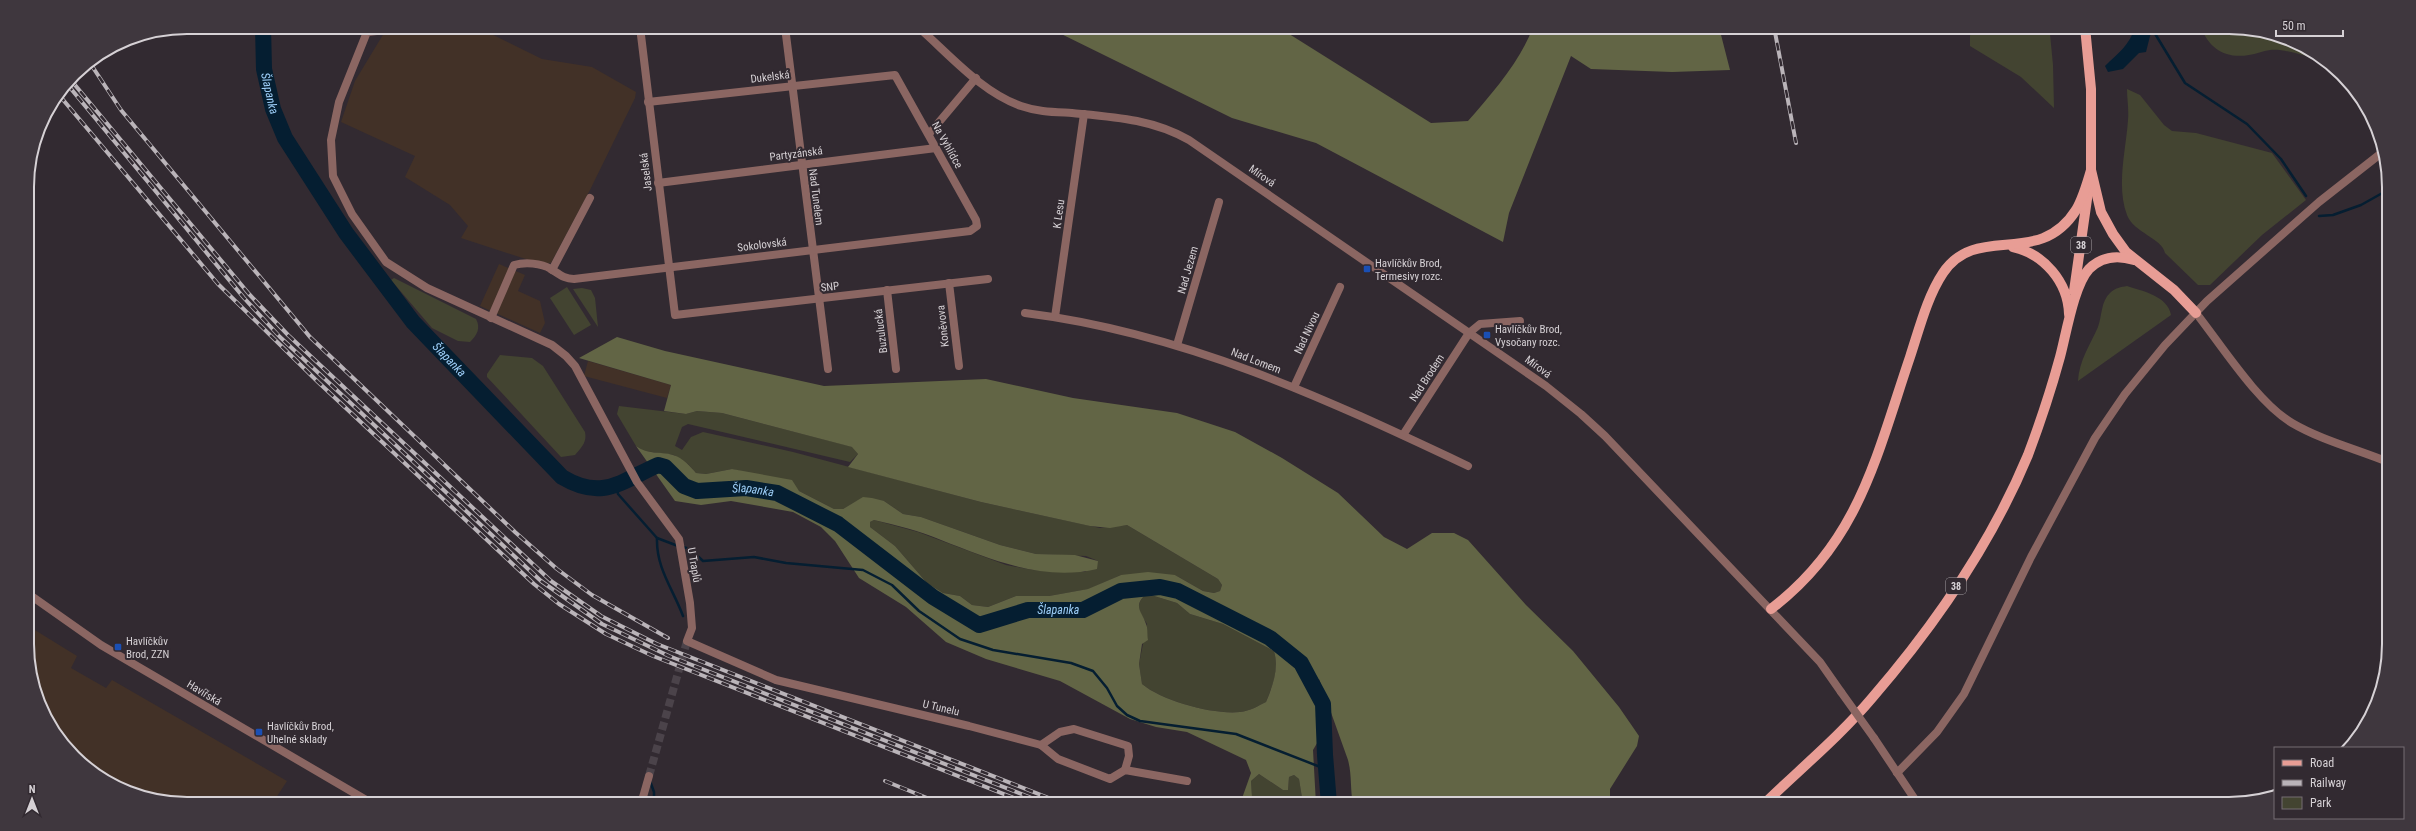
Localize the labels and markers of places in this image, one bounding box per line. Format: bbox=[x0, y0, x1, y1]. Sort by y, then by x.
place label: Havlíčkův Brod, Termesivy rozc. bbox=[1375, 257, 1443, 283]
marker: Havlíčkův Brod, Termesivy rozc. bbox=[1362, 264, 1372, 274]
place label: Havlíčkův Brod, Vysočany rozc. bbox=[1495, 323, 1562, 349]
marker: Havlíčkův Brod, Vysočany rozc. bbox=[1482, 330, 1492, 340]
place label: Havlíčkův Brod, ZZN bbox=[126, 635, 169, 661]
marker: Havlíčkův Brod, ZZN bbox=[113, 642, 123, 652]
place label: Havlíčkův Brod, Uhelné sklady bbox=[267, 720, 334, 746]
marker: Havlíčkův Brod, Uhelné sklady bbox=[254, 727, 264, 737]

